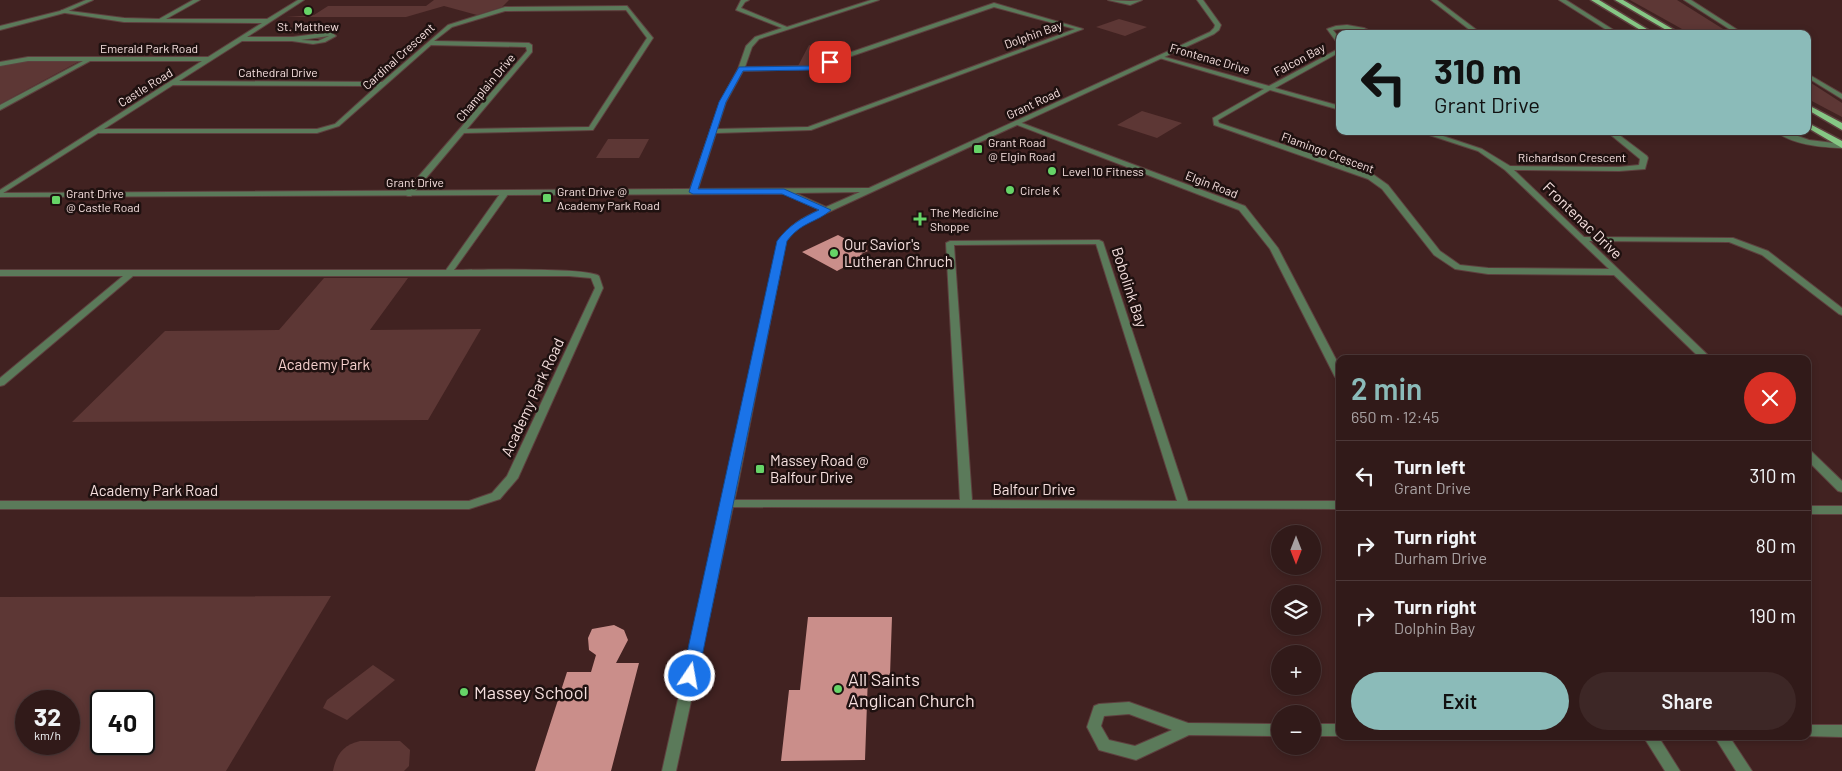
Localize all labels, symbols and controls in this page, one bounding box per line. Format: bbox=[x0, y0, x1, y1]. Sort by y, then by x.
marker: St. Matthew bbox=[302, 5, 314, 17]
street label: Dolphin Bay bbox=[1002, 17, 1064, 51]
place label: St. Matthew bbox=[277, 19, 339, 33]
street label: Cardinal Crescent bbox=[359, 20, 437, 92]
street label: Falcon Bay bbox=[1271, 39, 1327, 78]
street label: Frontenac Drive bbox=[1168, 40, 1252, 76]
street label: Emerald Park Road bbox=[100, 41, 198, 55]
pin bbox=[809, 41, 851, 83]
icon: arrive bbox=[816, 48, 844, 76]
text: 310 m bbox=[1434, 49, 1521, 91]
street label: Champlain Drive bbox=[453, 50, 517, 124]
icon: left bbox=[1351, 50, 1416, 115]
street label: Castle Road bbox=[115, 65, 175, 109]
street label: Cathedral Drive bbox=[238, 65, 318, 79]
street label: Grant Road bbox=[1004, 84, 1062, 122]
text: Grant Drive bbox=[1434, 91, 1540, 117]
street label: Flamingo Crescent bbox=[1280, 129, 1376, 175]
place label: Grant Road @ Elgin Road bbox=[988, 135, 1055, 163]
marker: Grant Road @ Elgin Road bbox=[972, 143, 984, 155]
street label: Richardson Crescent bbox=[1518, 150, 1626, 164]
place label: Level 10 Fitness bbox=[1062, 164, 1144, 178]
marker: Level 10 Fitness bbox=[1046, 165, 1058, 177]
street label: Elgin Road bbox=[1184, 168, 1240, 200]
street label: Grant Drive bbox=[386, 175, 444, 189]
street label: Frontenac Drive bbox=[1540, 178, 1626, 262]
place label: Circle K bbox=[1020, 183, 1060, 197]
place label: Grant Drive @ Academy Park Road bbox=[557, 184, 660, 212]
marker: Circle K bbox=[1004, 184, 1016, 196]
place label: Grant Drive @ Castle Road bbox=[66, 186, 140, 214]
marker: Grant Drive @ Academy Park Road bbox=[541, 192, 553, 204]
marker: Grant Drive @ Castle Road bbox=[50, 194, 62, 206]
place label: The Medicine Shoppe bbox=[930, 205, 999, 233]
marker: The Medicine Shoppe bbox=[914, 213, 926, 225]
place label: Our Savior's Lutheran Chruch bbox=[844, 235, 953, 270]
street label: Bobolink Bay bbox=[1109, 245, 1151, 330]
marker: Our Savior's Lutheran Chruch bbox=[828, 247, 840, 259]
street label: Academy Park Road bbox=[497, 335, 567, 459]
park label: Academy Park bbox=[278, 355, 371, 373]
text: 2 min bbox=[1351, 370, 1422, 406]
button: close bbox=[1744, 372, 1796, 424]
text: 650 m · 12:45 bbox=[1351, 407, 1439, 426]
place label: Massey Road @ Balfour Drive bbox=[770, 451, 869, 486]
text: Turn left bbox=[1394, 455, 1465, 478]
icon: left bbox=[1351, 462, 1379, 490]
marker: Massey Road @ Balfour Drive bbox=[754, 463, 766, 475]
text: 310 m bbox=[1749, 464, 1796, 487]
text: Grant Drive bbox=[1394, 478, 1471, 497]
street label: Balfour Drive bbox=[992, 480, 1076, 498]
street label: Academy Park Road bbox=[90, 481, 218, 499]
north arrow bbox=[1271, 525, 1321, 575]
map controls bbox=[1271, 525, 1321, 755]
text: Turn right bbox=[1394, 525, 1476, 548]
icon: right bbox=[1351, 532, 1379, 560]
text: 80 m bbox=[1756, 534, 1796, 557]
text: Durham Drive bbox=[1394, 548, 1487, 567]
button: layers bbox=[1271, 585, 1321, 635]
text: Turn right bbox=[1394, 595, 1476, 618]
icon: right bbox=[1351, 602, 1379, 630]
text: 190 m bbox=[1749, 604, 1796, 627]
text: Dolphin Bay bbox=[1394, 618, 1475, 637]
button: + bbox=[1271, 645, 1321, 695]
position arrow bbox=[663, 649, 715, 701]
place label: All Saints Anglican Church bbox=[848, 668, 975, 711]
button: Exit bbox=[1351, 672, 1569, 730]
button: Share bbox=[1579, 672, 1796, 730]
place label: Massey School bbox=[474, 681, 588, 703]
marker: All Saints Anglican Church bbox=[832, 683, 844, 695]
marker: Massey School bbox=[458, 686, 470, 698]
speed limit sign: 40 bbox=[90, 690, 155, 755]
text: 32 bbox=[34, 701, 61, 731]
button: − bbox=[1271, 705, 1321, 755]
text: km/h bbox=[34, 728, 61, 742]

